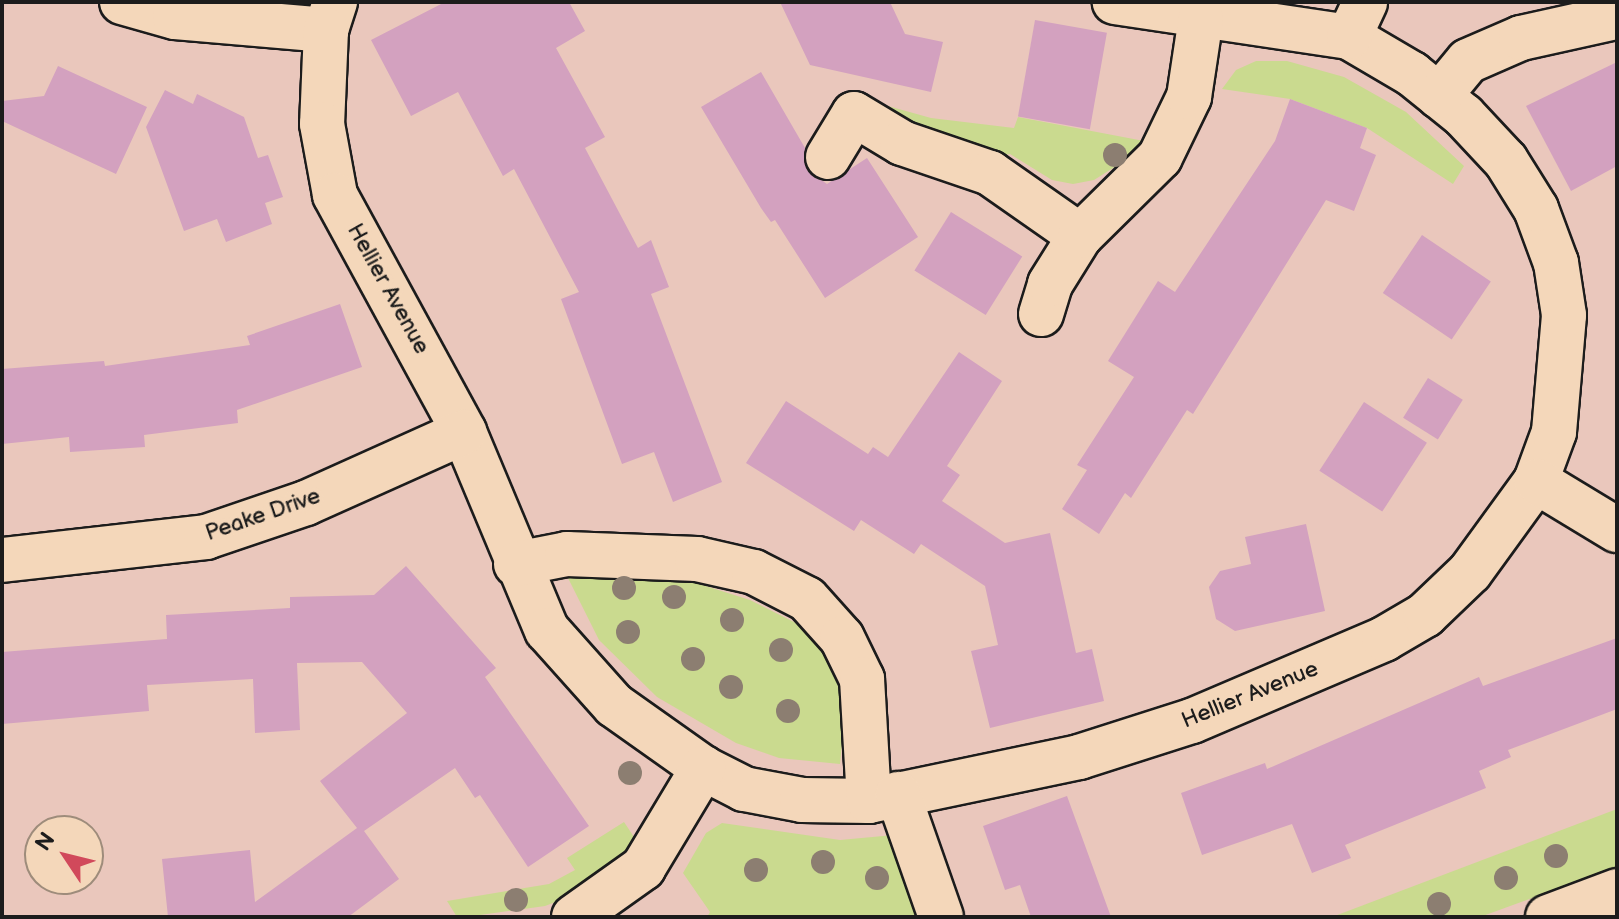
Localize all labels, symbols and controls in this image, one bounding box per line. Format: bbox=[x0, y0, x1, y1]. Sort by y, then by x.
street label: Hellier Avenue bbox=[341, 219, 435, 359]
street label: Peake Drive bbox=[202, 483, 324, 547]
street label: Hellier Avenue bbox=[1178, 656, 1322, 734]
north arrow bbox=[24, 815, 104, 895]
text: N bbox=[30, 828, 61, 857]

